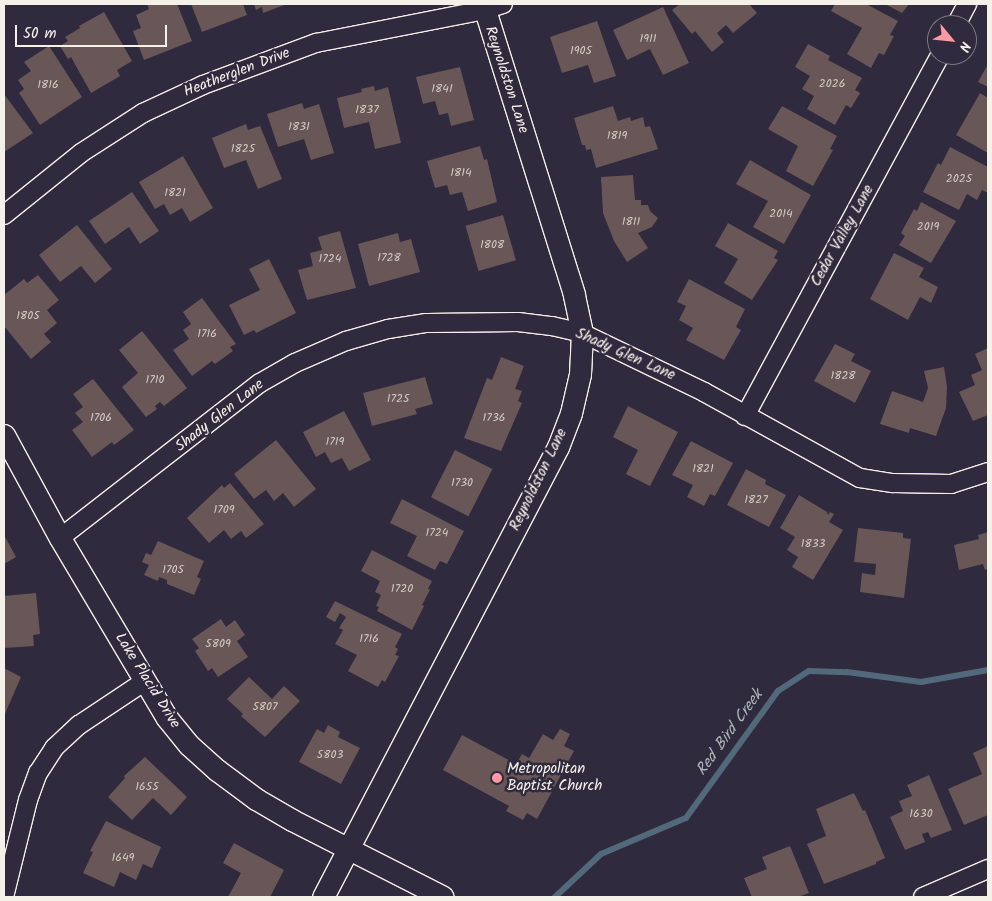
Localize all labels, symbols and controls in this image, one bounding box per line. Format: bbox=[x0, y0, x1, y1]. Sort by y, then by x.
scale bar bbox=[18, 15, 170, 47]
north arrow bbox=[927, 15, 977, 65]
text: 50 m bbox=[23, 22, 57, 46]
street label: Reynoldston Lane bbox=[480, 24, 532, 136]
house number: 1911 bbox=[639, 32, 657, 46]
text: N bbox=[953, 38, 976, 56]
street label: Heatherglen Drive bbox=[181, 44, 293, 102]
house number: 1905 bbox=[570, 44, 592, 58]
house number: 2026 bbox=[819, 77, 845, 91]
house number: 1816 bbox=[37, 78, 59, 92]
house number: 1841 bbox=[431, 82, 453, 96]
house number: 1837 bbox=[355, 103, 379, 117]
house number: 1831 bbox=[288, 120, 310, 134]
house number: 1819 bbox=[607, 129, 627, 143]
house number: 1825 bbox=[231, 142, 255, 156]
house number: 1814 bbox=[450, 166, 472, 180]
house number: 2025 bbox=[946, 172, 972, 186]
street label: Cedar Valley Lane bbox=[808, 182, 878, 290]
house number: 1821 bbox=[164, 186, 186, 200]
house number: 2014 bbox=[769, 207, 793, 221]
house number: 1811 bbox=[622, 215, 640, 229]
house number: 2019 bbox=[917, 220, 939, 234]
house number: 1808 bbox=[480, 238, 504, 252]
house number: 1728 bbox=[377, 251, 401, 265]
house number: 1724 bbox=[319, 252, 341, 266]
house number: 1805 bbox=[16, 309, 40, 323]
street label: Shady Glen Lane bbox=[572, 325, 678, 385]
house number: 1716 bbox=[197, 327, 217, 341]
house number: 1828 bbox=[830, 369, 856, 383]
house number: 1710 bbox=[145, 373, 165, 387]
street label: Shady Glen Lane bbox=[172, 376, 268, 456]
house number: 1725 bbox=[387, 392, 409, 406]
house number: 1706 bbox=[90, 411, 112, 425]
house number: 1736 bbox=[483, 411, 505, 425]
street label: Reynoldston Lane bbox=[506, 426, 572, 534]
house number: 1719 bbox=[326, 435, 344, 449]
house number: 1821 bbox=[692, 462, 714, 476]
house number: 1730 bbox=[451, 476, 473, 490]
house number: 1827 bbox=[744, 493, 768, 507]
house number: 1709 bbox=[213, 503, 235, 517]
house number: 1724 bbox=[426, 526, 448, 540]
house number: 1833 bbox=[801, 537, 825, 551]
house number: 1705 bbox=[162, 563, 184, 577]
house number: 1720 bbox=[391, 582, 413, 596]
street label: Lake Placid Drive bbox=[111, 630, 183, 732]
house number: 1716 bbox=[359, 632, 379, 646]
house number: 5809 bbox=[205, 637, 231, 651]
water label: Red Bird Creek bbox=[692, 686, 768, 780]
house number: 5807 bbox=[252, 700, 278, 714]
house number: 5803 bbox=[317, 748, 343, 762]
place label: Metropolitan Baptist Church bbox=[507, 760, 602, 795]
marker: Metropolitan Baptist Church bbox=[491, 772, 503, 784]
house number: 1655 bbox=[135, 780, 159, 794]
house number: 1630 bbox=[909, 807, 933, 821]
house number: 1649 bbox=[112, 851, 134, 865]

